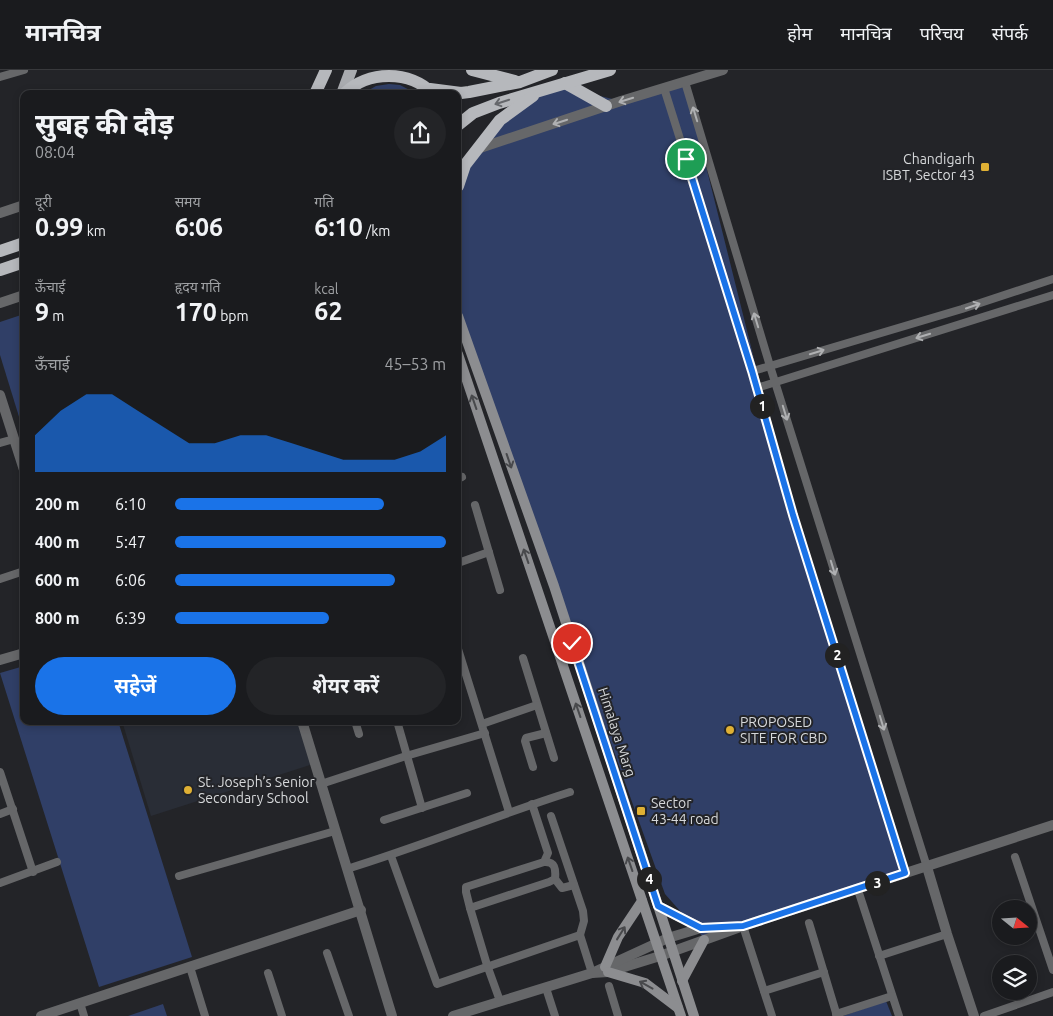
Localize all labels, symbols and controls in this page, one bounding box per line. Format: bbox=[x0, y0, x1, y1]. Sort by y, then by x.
text: मानचित्र bbox=[25, 19, 101, 46]
text: होम bbox=[787, 23, 812, 43]
text: मानचित्र bbox=[840, 23, 892, 43]
text: परिचय bbox=[920, 23, 964, 43]
text: संपर्क bbox=[992, 23, 1028, 43]
one-way arrow bbox=[618, 95, 634, 105]
one-way arrow bbox=[495, 98, 510, 107]
one-way arrow bbox=[689, 106, 699, 122]
button: share bbox=[394, 107, 446, 159]
text: सुबह की दौड़ bbox=[35, 108, 174, 139]
one-way arrow bbox=[552, 117, 568, 127]
pin bbox=[665, 138, 707, 180]
text: 08:04 bbox=[35, 143, 75, 161]
icon: arrive bbox=[672, 145, 700, 173]
place label: Chandigarh ISBT, Sector 43 bbox=[882, 151, 975, 183]
marker: Chandigarh ISBT, Sector 43 bbox=[979, 161, 991, 173]
text: दूरी bbox=[35, 194, 52, 210]
text: समय bbox=[175, 194, 201, 210]
text: गति bbox=[314, 194, 334, 210]
text: 0.99 bbox=[35, 213, 83, 241]
text: 6:06 bbox=[175, 213, 223, 241]
text: 6:10 bbox=[314, 213, 363, 241]
text: km bbox=[83, 223, 106, 239]
text: /km bbox=[363, 223, 390, 239]
text: ऊँचाई bbox=[35, 279, 65, 295]
text: हृदय गति bbox=[175, 279, 221, 295]
text: kcal bbox=[314, 281, 339, 297]
text: 62 bbox=[314, 297, 343, 325]
text: 9 bbox=[35, 298, 49, 326]
text: 170 bbox=[175, 298, 217, 326]
one-way arrow bbox=[964, 301, 980, 310]
text: m bbox=[49, 308, 64, 324]
text: bpm bbox=[217, 308, 249, 324]
one-way arrow bbox=[751, 312, 761, 328]
one-way arrow bbox=[915, 332, 931, 342]
one-way arrow bbox=[809, 347, 825, 357]
text: ऊँचाई bbox=[35, 355, 70, 373]
text: 45–53 m bbox=[384, 355, 446, 373]
pin: 1 bbox=[750, 394, 774, 418]
one-way arrow bbox=[469, 395, 478, 411]
text: 1 bbox=[759, 398, 766, 414]
one-way arrow bbox=[781, 405, 790, 420]
one-way arrow bbox=[504, 453, 514, 469]
text: 200 m bbox=[35, 495, 80, 513]
text: 6:10 bbox=[115, 495, 146, 513]
text: 400 m bbox=[35, 533, 80, 551]
text: 5:47 bbox=[115, 533, 146, 551]
one-way arrow bbox=[521, 549, 530, 565]
one-way arrow bbox=[829, 560, 839, 576]
text: 600 m bbox=[35, 571, 80, 589]
text: 6:06 bbox=[115, 571, 146, 589]
text: 800 m bbox=[35, 609, 80, 627]
text: 6:39 bbox=[115, 609, 146, 627]
pin bbox=[551, 622, 593, 664]
icon: check bbox=[558, 629, 586, 657]
pin: 2 bbox=[824, 642, 850, 668]
text: 2 bbox=[834, 647, 841, 663]
button: सहेजें bbox=[35, 657, 236, 715]
button: शेयर करें bbox=[246, 657, 446, 715]
street label: Himalaya Marg bbox=[595, 685, 639, 779]
one-way arrow bbox=[573, 703, 582, 718]
place label: PROPOSED SITE FOR CBD bbox=[740, 714, 827, 746]
one-way arrow bbox=[877, 715, 887, 731]
marker: PROPOSED SITE FOR CBD bbox=[724, 724, 736, 736]
place label: St. Joseph’s Senior Secondary School bbox=[198, 774, 315, 806]
marker: St. Joseph’s Senior Secondary School bbox=[182, 784, 194, 796]
place label: Sector 43-44 road bbox=[651, 795, 719, 827]
marker: Sector 43-44 road bbox=[635, 805, 647, 817]
one-way arrow bbox=[625, 857, 634, 872]
pin: 4 bbox=[636, 866, 662, 892]
pin: 3 bbox=[864, 870, 890, 896]
text: 4 bbox=[646, 871, 653, 887]
text: 3 bbox=[874, 875, 881, 891]
north arrow bbox=[992, 900, 1038, 945]
map controls bbox=[992, 900, 1037, 1000]
one-way arrow bbox=[617, 926, 627, 940]
button: layers bbox=[992, 955, 1037, 1000]
one-way arrow bbox=[639, 980, 653, 990]

